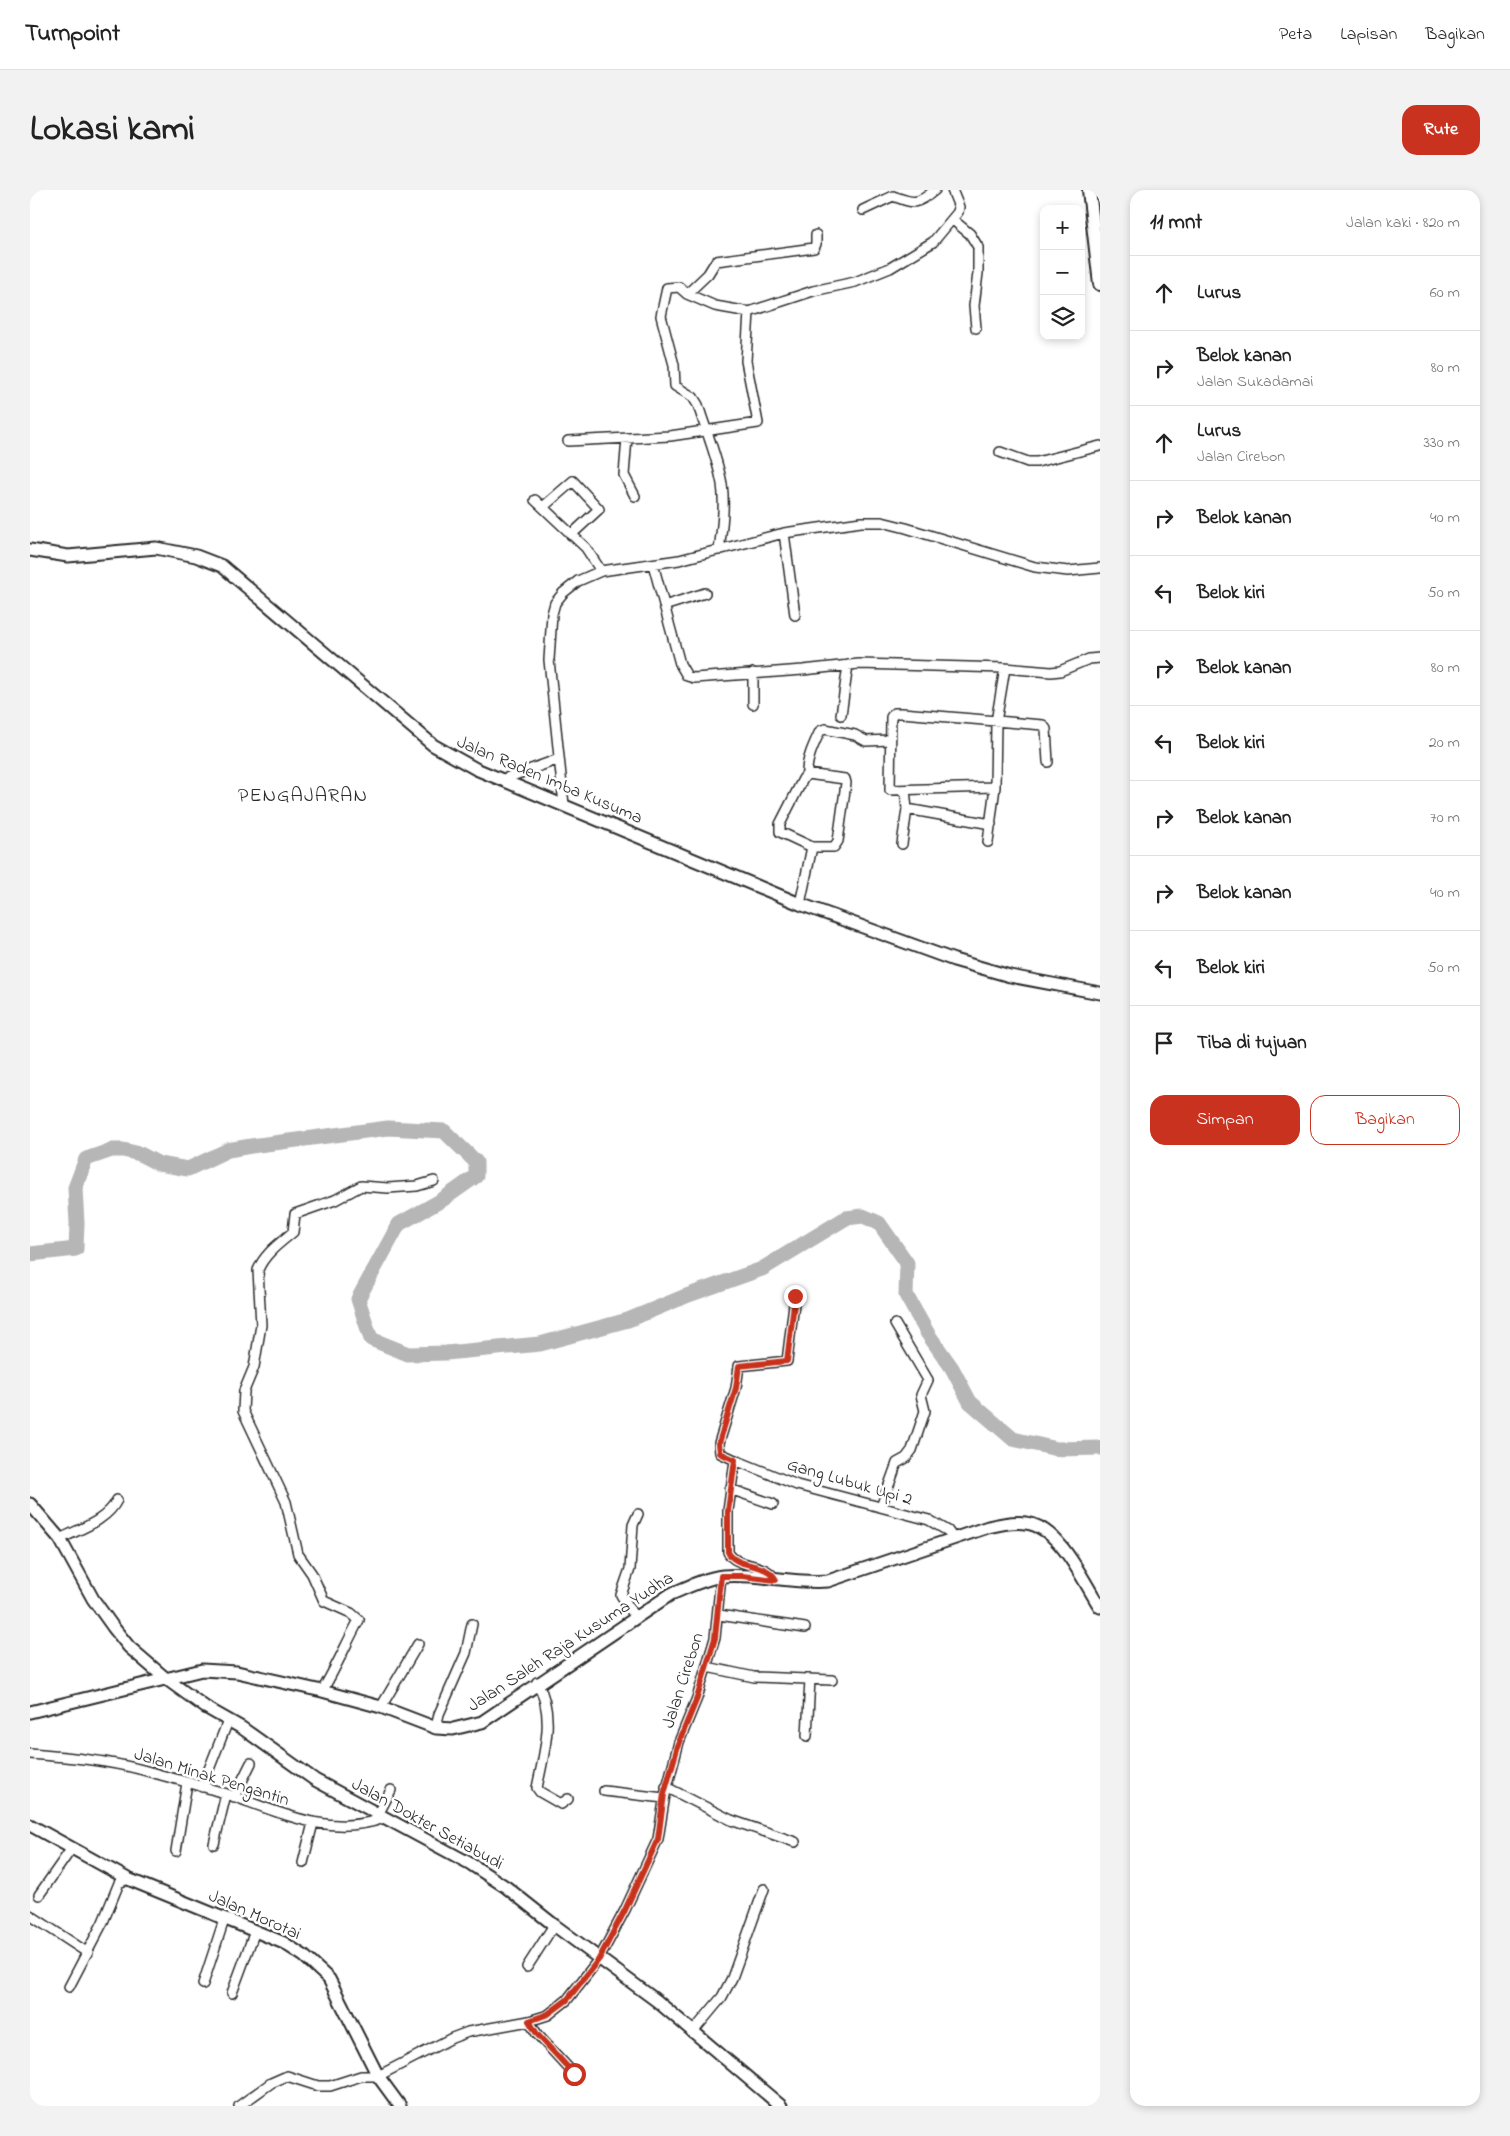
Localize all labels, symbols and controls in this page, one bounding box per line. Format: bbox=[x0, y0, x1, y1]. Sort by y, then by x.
text: Turnpoint bbox=[25, 17, 120, 52]
text: Peta bbox=[1279, 22, 1312, 48]
text: Lapisan bbox=[1340, 22, 1397, 48]
text: Bagikan bbox=[1425, 22, 1485, 48]
text: Lokasi kami bbox=[30, 105, 195, 156]
button: Rute bbox=[1402, 105, 1480, 155]
map controls bbox=[1040, 205, 1085, 340]
button: + bbox=[1040, 205, 1085, 250]
text: 11 mnt bbox=[1150, 208, 1202, 238]
text: Jalan kaki · 820 m bbox=[1346, 211, 1460, 235]
button: − bbox=[1040, 250, 1085, 295]
icon: ahead bbox=[1150, 279, 1178, 307]
text: Lurus bbox=[1197, 280, 1241, 307]
text: 60 m bbox=[1430, 281, 1460, 305]
button: layers bbox=[1040, 295, 1085, 340]
text: Belok kanan bbox=[1197, 343, 1291, 370]
icon: right bbox=[1150, 354, 1178, 382]
text: 80 m bbox=[1431, 356, 1460, 380]
text: Jalan Sukadamai bbox=[1197, 370, 1313, 394]
text: Lurus bbox=[1197, 418, 1241, 445]
icon: ahead bbox=[1150, 429, 1178, 457]
text: 330 m bbox=[1423, 431, 1460, 455]
text: Jalan Cirebon bbox=[1197, 445, 1285, 469]
icon: right bbox=[1150, 504, 1178, 532]
text: Belok kanan bbox=[1197, 505, 1291, 532]
text: 40 m bbox=[1430, 506, 1460, 530]
icon: left bbox=[1150, 579, 1178, 607]
text: Belok kiri bbox=[1197, 580, 1265, 607]
text: 50 m bbox=[1428, 581, 1460, 605]
icon: right bbox=[1150, 654, 1178, 682]
text: Belok kanan bbox=[1197, 655, 1291, 682]
text: 80 m bbox=[1431, 656, 1460, 680]
icon: left bbox=[1150, 729, 1178, 757]
street label: Jalan Raden Imba Kusuma bbox=[452, 730, 646, 832]
text: Belok kiri bbox=[1197, 730, 1265, 757]
text: 20 m bbox=[1429, 731, 1460, 755]
district label: PENGAJARAN bbox=[238, 782, 368, 811]
icon: right bbox=[1150, 804, 1178, 832]
text: Belok kanan bbox=[1197, 805, 1291, 832]
text: 70 m bbox=[1430, 806, 1460, 830]
icon: right bbox=[1150, 879, 1178, 907]
text: Belok kanan bbox=[1197, 880, 1291, 907]
text: 40 m bbox=[1430, 881, 1460, 905]
icon: left bbox=[1150, 954, 1178, 982]
text: Belok kiri bbox=[1197, 955, 1265, 982]
text: 50 m bbox=[1428, 956, 1460, 980]
icon: arrive bbox=[1150, 1029, 1178, 1057]
text: Tiba di tujuan bbox=[1197, 1030, 1307, 1057]
button: Simpan bbox=[1150, 1095, 1300, 1145]
button: Bagikan bbox=[1310, 1095, 1460, 1145]
route end bbox=[784, 1285, 807, 1308]
street label: Gang Lubuk Upi 2 bbox=[783, 1453, 915, 1514]
street label: Jalan Saleh Raja Kusuma Yudha bbox=[463, 1566, 679, 1719]
street label: Jalan Cirebon bbox=[656, 1629, 712, 1732]
street label: Jalan Minak Pengantin bbox=[130, 1742, 292, 1815]
street label: Jalan Dokter Setiabudi bbox=[346, 1772, 508, 1877]
street label: Jalan Morotai bbox=[204, 1884, 305, 1948]
route start bbox=[563, 2063, 586, 2086]

